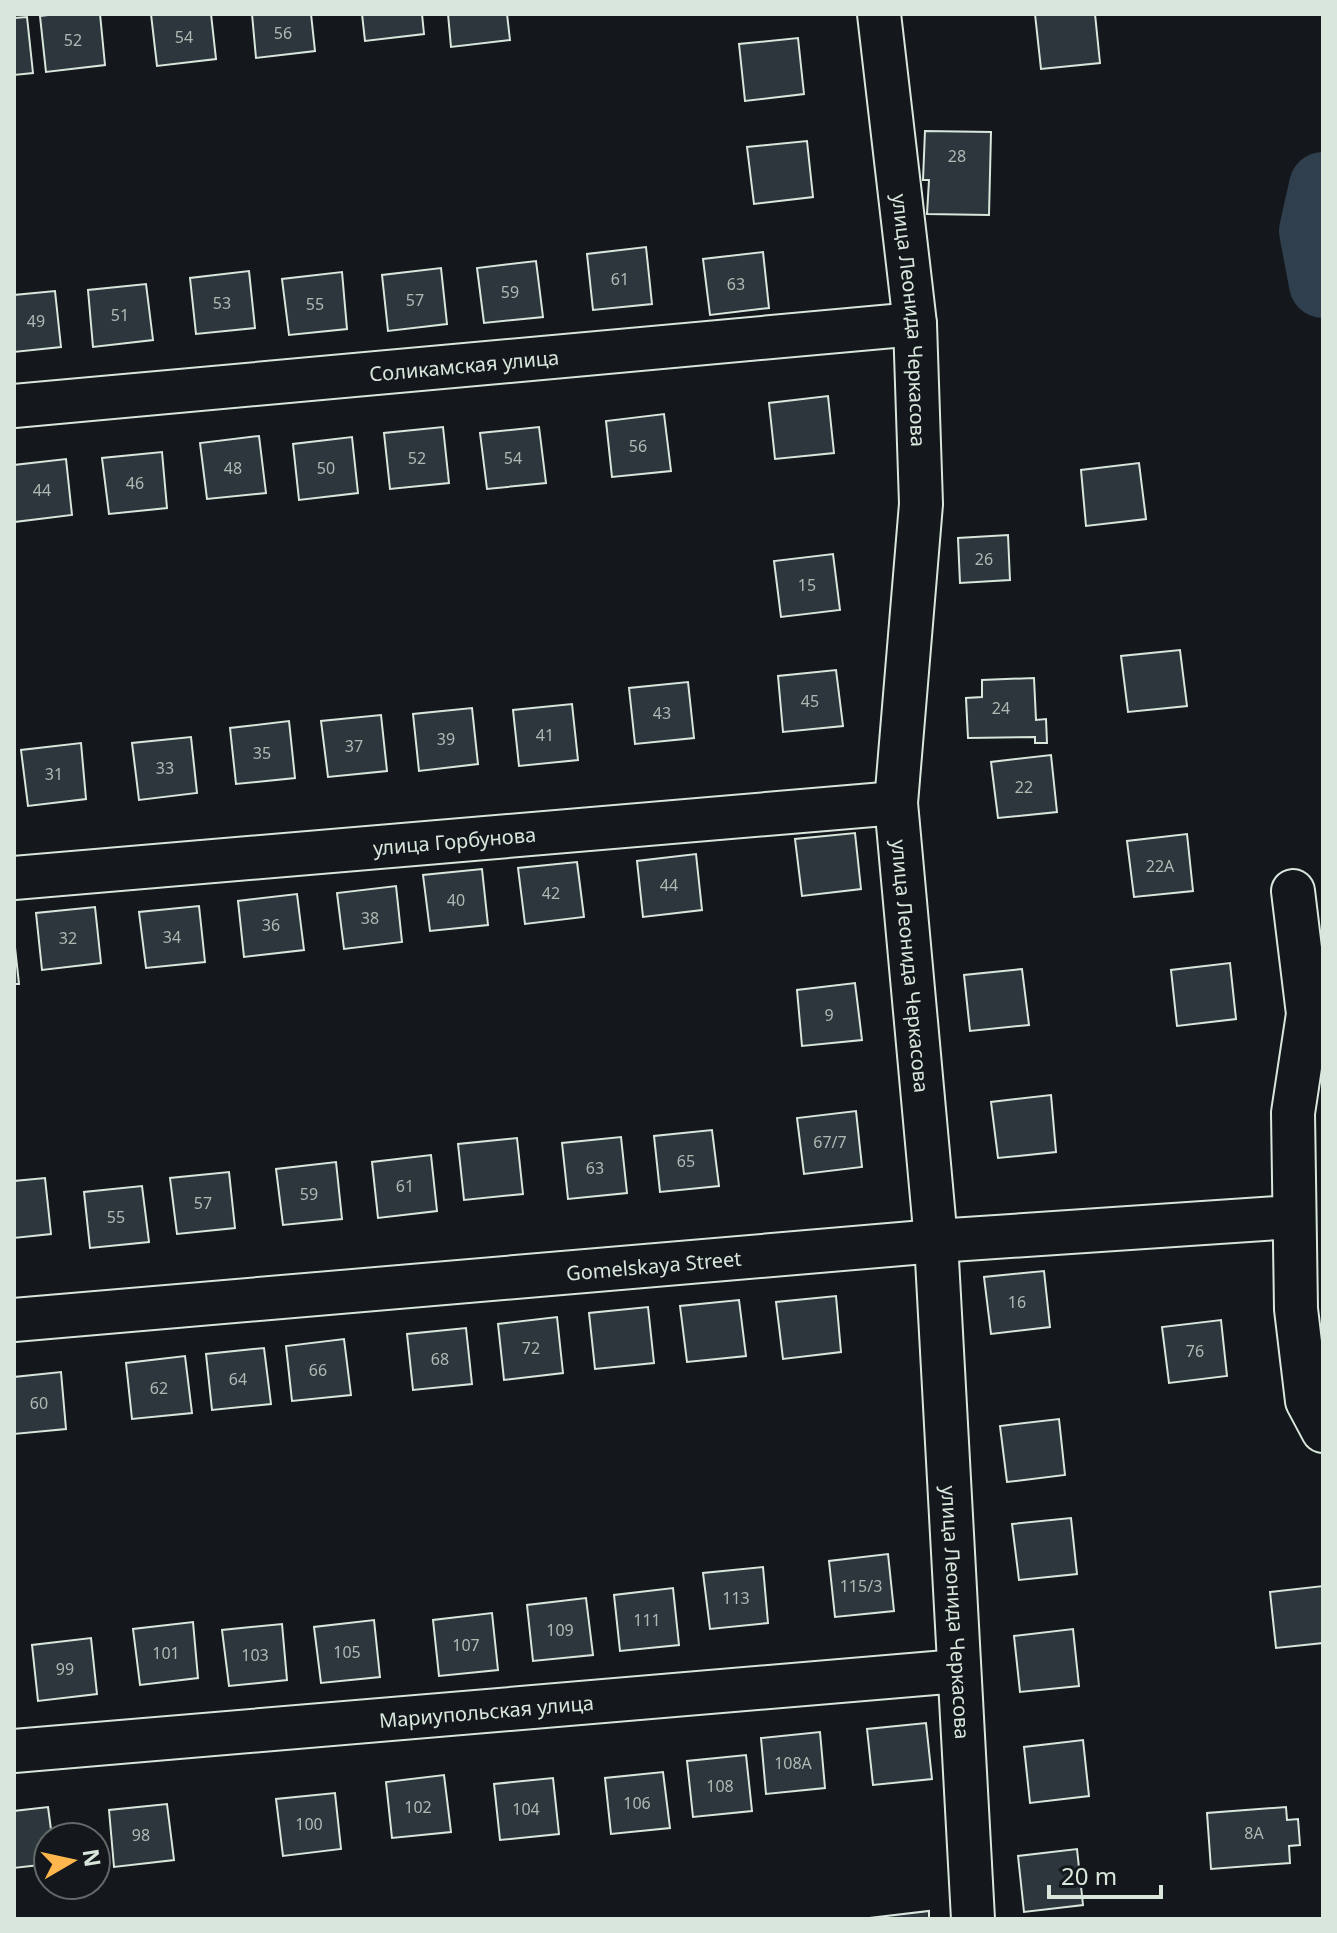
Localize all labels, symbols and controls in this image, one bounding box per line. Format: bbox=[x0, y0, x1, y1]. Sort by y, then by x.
house number: 56 bbox=[274, 22, 292, 44]
house number: 54 bbox=[175, 26, 193, 48]
house number: 52 bbox=[64, 29, 82, 51]
house number: 28 bbox=[948, 145, 966, 167]
street label: улица Леонида Черкасова bbox=[886, 192, 933, 447]
house number: 61 bbox=[611, 268, 629, 290]
house number: 63 bbox=[727, 273, 745, 295]
house number: 59 bbox=[501, 281, 519, 303]
house number: 57 bbox=[406, 289, 424, 311]
house number: 53 bbox=[213, 292, 231, 314]
house number: 55 bbox=[306, 293, 324, 315]
house number: 51 bbox=[111, 304, 129, 326]
house number: 49 bbox=[27, 310, 45, 332]
street label: Соликамская улица bbox=[368, 343, 560, 387]
house number: 56 bbox=[629, 435, 647, 457]
house number: 52 bbox=[408, 447, 426, 469]
house number: 54 bbox=[504, 447, 522, 469]
house number: 48 bbox=[224, 457, 242, 479]
house number: 50 bbox=[317, 457, 335, 479]
house number: 46 bbox=[126, 472, 144, 494]
house number: 44 bbox=[33, 479, 51, 501]
house number: 26 bbox=[975, 548, 993, 570]
house number: 15 bbox=[798, 574, 816, 596]
house number: 45 bbox=[801, 690, 819, 712]
house number: 24 bbox=[992, 697, 1010, 719]
house number: 43 bbox=[653, 702, 671, 724]
house number: 41 bbox=[536, 724, 554, 746]
house number: 39 bbox=[437, 728, 455, 750]
house number: 37 bbox=[345, 735, 363, 757]
house number: 35 bbox=[253, 742, 271, 764]
house number: 33 bbox=[156, 757, 174, 779]
house number: 31 bbox=[45, 763, 63, 785]
house number: 22 bbox=[1015, 776, 1033, 798]
street label: улица Горбунова bbox=[372, 820, 537, 861]
street label: улица Леонида Черкасова bbox=[886, 838, 936, 1094]
house number: 22А bbox=[1146, 855, 1175, 877]
house number: 44 bbox=[660, 874, 678, 896]
house number: 42 bbox=[542, 882, 560, 904]
house number: 40 bbox=[447, 889, 465, 911]
house number: 38 bbox=[361, 907, 379, 929]
house number: 36 bbox=[262, 914, 280, 936]
house number: 34 bbox=[163, 926, 181, 948]
house number: 32 bbox=[59, 927, 77, 949]
house number: 9 bbox=[824, 1004, 834, 1026]
house number: 67/7 bbox=[813, 1131, 847, 1153]
house number: 65 bbox=[677, 1150, 695, 1172]
house number: 63 bbox=[586, 1157, 604, 1179]
house number: 61 bbox=[396, 1175, 414, 1197]
house number: 59 bbox=[300, 1183, 318, 1205]
house number: 57 bbox=[194, 1192, 212, 1214]
house number: 55 bbox=[107, 1206, 125, 1228]
street label: Gomelskaya Street bbox=[565, 1244, 742, 1286]
house number: 16 bbox=[1008, 1291, 1026, 1313]
house number: 72 bbox=[522, 1337, 540, 1359]
house number: 76 bbox=[1186, 1340, 1204, 1362]
house number: 68 bbox=[431, 1348, 449, 1370]
house number: 66 bbox=[309, 1359, 327, 1381]
house number: 64 bbox=[229, 1368, 247, 1390]
house number: 62 bbox=[150, 1377, 168, 1399]
house number: 60 bbox=[30, 1392, 48, 1414]
street label: улица Леонида Черкасова bbox=[936, 1485, 977, 1740]
house number: 115/3 bbox=[840, 1575, 882, 1597]
house number: 113 bbox=[722, 1587, 750, 1609]
house number: 111 bbox=[633, 1609, 661, 1631]
house number: 109 bbox=[546, 1619, 574, 1641]
house number: 107 bbox=[452, 1634, 480, 1656]
house number: 105 bbox=[333, 1641, 361, 1663]
house number: 101 bbox=[152, 1642, 180, 1664]
house number: 103 bbox=[241, 1644, 269, 1666]
house number: 99 bbox=[56, 1658, 74, 1680]
street label: Мариупольская улица bbox=[378, 1688, 595, 1734]
house number: 108А bbox=[774, 1752, 813, 1774]
house number: 108 bbox=[706, 1775, 734, 1797]
house number: 106 bbox=[623, 1792, 651, 1814]
house number: 102 bbox=[404, 1796, 432, 1818]
house number: 104 bbox=[512, 1798, 540, 1820]
house number: 100 bbox=[295, 1813, 323, 1835]
north arrow bbox=[32, 1821, 112, 1901]
house number: 8А bbox=[1244, 1822, 1264, 1844]
house number: 98 bbox=[132, 1824, 150, 1846]
text: N bbox=[77, 1847, 109, 1869]
scale bar bbox=[1049, 1849, 1161, 1899]
text: 20 m bbox=[1061, 1859, 1117, 1892]

